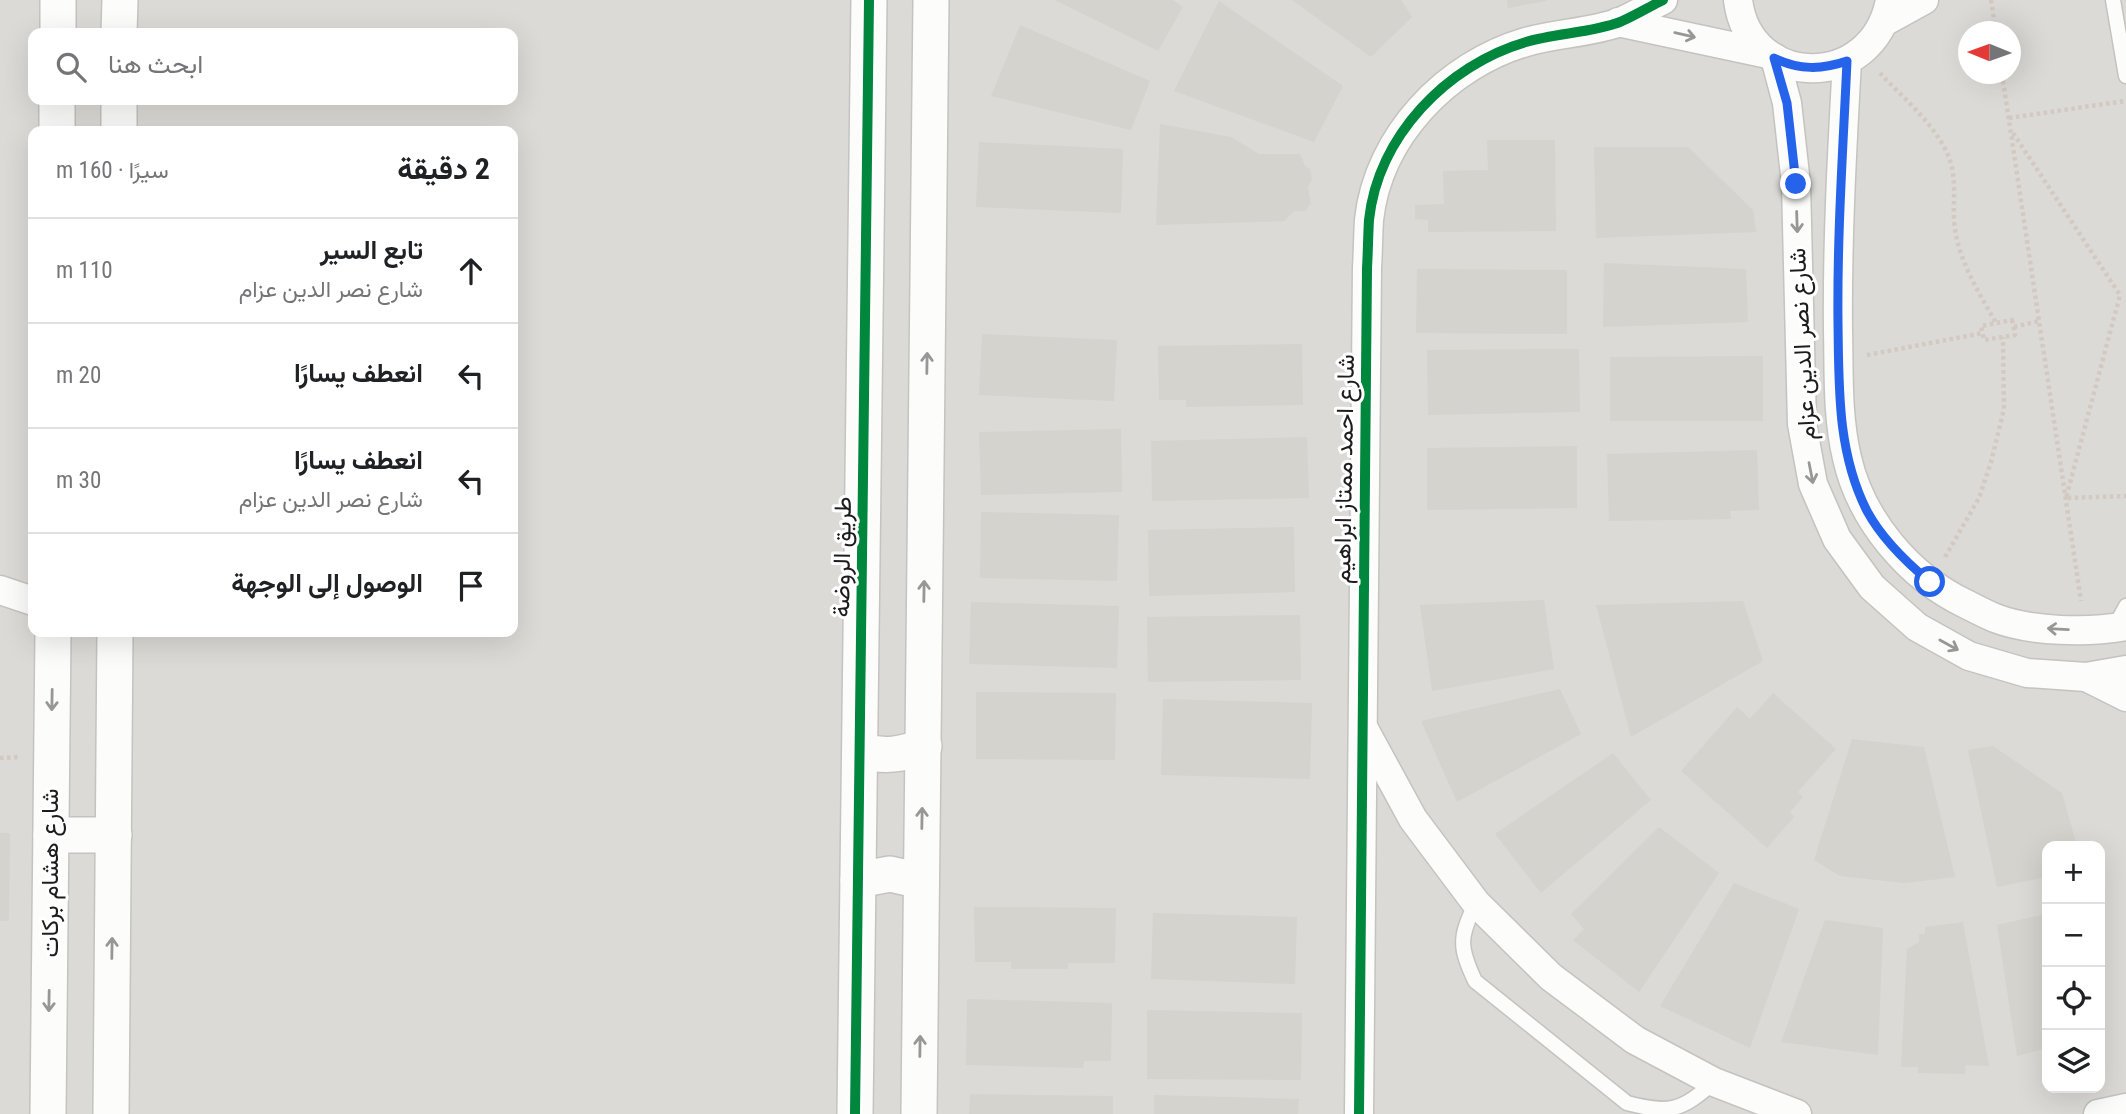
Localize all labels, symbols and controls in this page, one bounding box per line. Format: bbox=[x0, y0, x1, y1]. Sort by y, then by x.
north arrow bbox=[1958, 21, 2021, 84]
search box bbox=[28, 28, 518, 105]
one-way arrow bbox=[1673, 29, 1696, 42]
icon: search bbox=[52, 48, 90, 86]
text: ابحث هنا bbox=[108, 49, 203, 79]
text: 2 دقيقة bbox=[397, 151, 490, 186]
text: سيرًا · 160 m bbox=[56, 157, 169, 184]
route end bbox=[1780, 168, 1811, 199]
one-way arrow bbox=[1790, 210, 1803, 233]
text: تابع السير bbox=[320, 235, 423, 265]
street label: شارع نصر الدين عزام bbox=[1783, 247, 1823, 441]
icon: ahead bbox=[452, 252, 490, 290]
text: 110 m bbox=[56, 257, 113, 284]
text: شارع نصر الدين عزام bbox=[239, 276, 423, 303]
one-way arrow bbox=[920, 352, 934, 375]
street label: شارع احمد ممتاز ابراهيم bbox=[1328, 354, 1362, 584]
icon: left bbox=[452, 357, 490, 395]
text: انعطف يسارًا bbox=[294, 358, 423, 388]
text: 20 m bbox=[56, 362, 101, 389]
text: انعطف يسارًا bbox=[294, 445, 423, 475]
one-way arrow bbox=[1805, 461, 1819, 484]
icon: left bbox=[452, 462, 490, 500]
text: 30 m bbox=[56, 467, 101, 494]
text: شارع نصر الدين عزام bbox=[239, 486, 423, 513]
street label: طريق الروضة bbox=[827, 496, 858, 618]
route start bbox=[1914, 566, 1945, 597]
icon: arrive bbox=[452, 567, 490, 605]
text: الوصول إلى الوجهة bbox=[231, 568, 423, 598]
one-way arrow bbox=[917, 580, 931, 603]
one-way arrow bbox=[2047, 622, 2070, 635]
one-way arrow bbox=[1938, 639, 1959, 652]
one-way arrow bbox=[45, 688, 59, 711]
street label: شارع هشام بركات bbox=[36, 789, 66, 957]
one-way arrow bbox=[916, 807, 929, 830]
map controls bbox=[2042, 841, 2105, 1093]
button: + bbox=[2042, 841, 2105, 904]
button: − bbox=[2042, 904, 2105, 967]
one-way arrow bbox=[106, 937, 119, 960]
button: locate bbox=[2042, 967, 2105, 1030]
one-way arrow bbox=[42, 989, 56, 1012]
button: layers bbox=[2042, 1030, 2105, 1093]
one-way arrow bbox=[913, 1035, 927, 1058]

